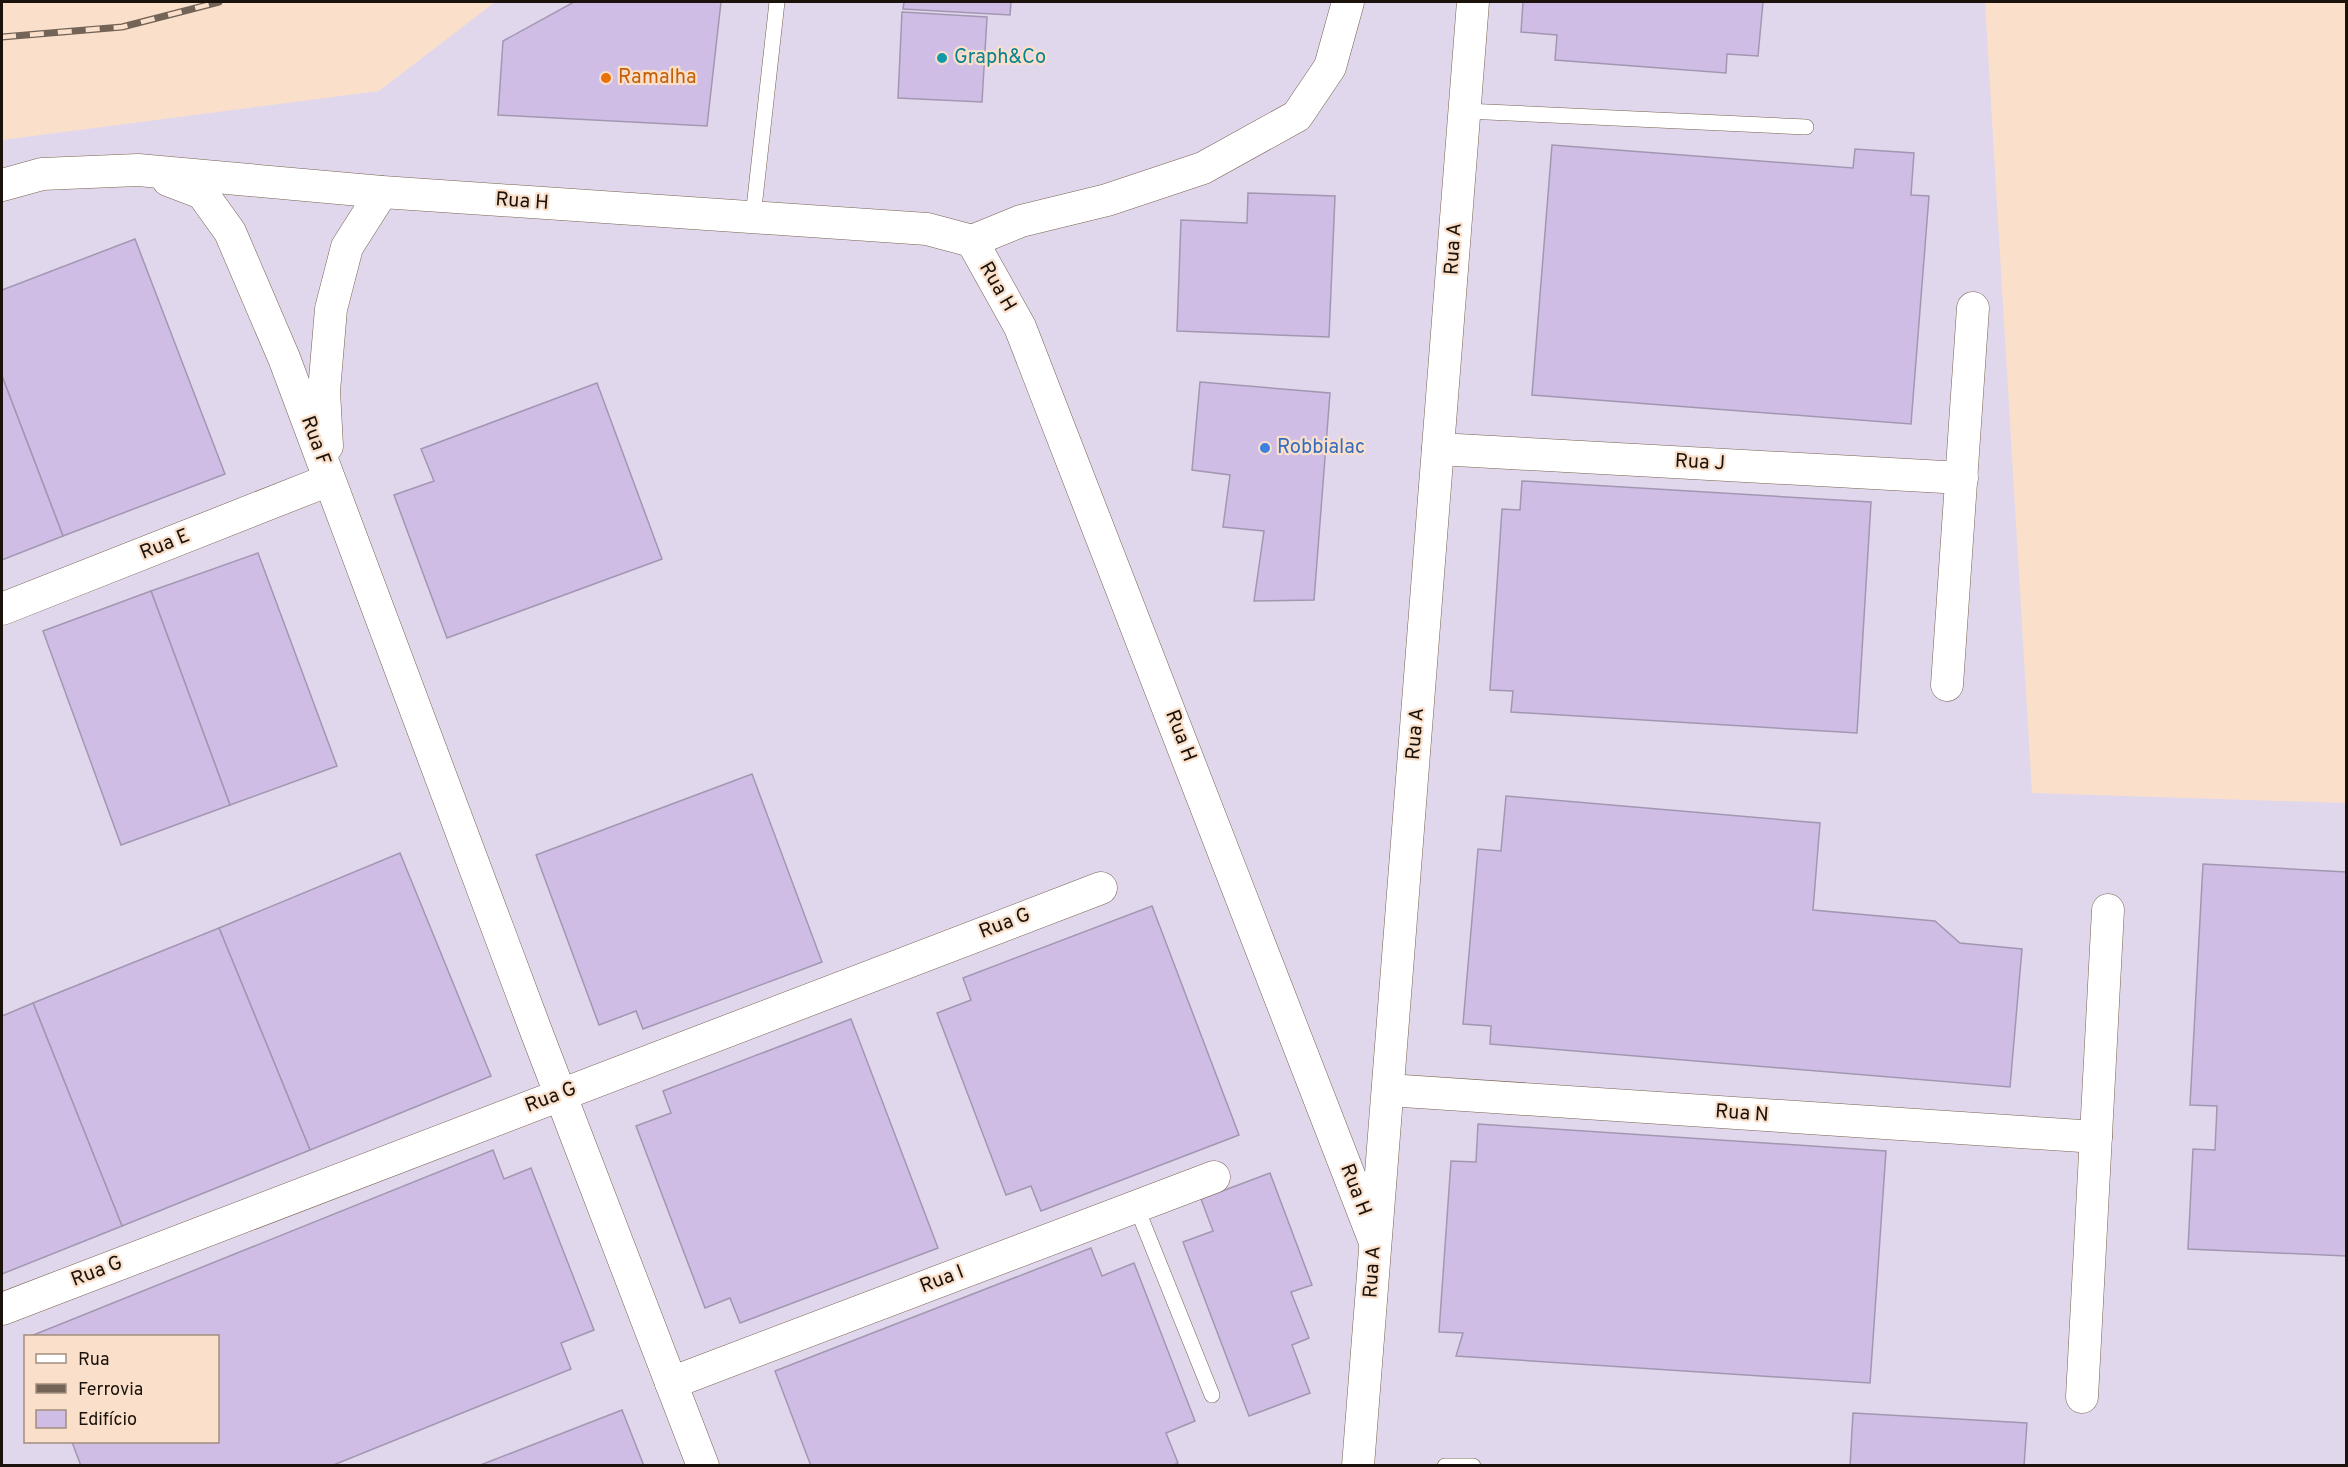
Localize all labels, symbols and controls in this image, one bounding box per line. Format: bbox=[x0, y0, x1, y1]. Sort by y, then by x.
place label: Graph&Co bbox=[954, 45, 1046, 71]
marker: Graph&Co bbox=[935, 51, 949, 65]
place label: Ramalha bbox=[618, 65, 697, 91]
marker: Ramalha bbox=[599, 71, 613, 85]
street label: Rua H bbox=[494, 187, 550, 217]
street label: Rua A bbox=[1439, 222, 1469, 276]
street label: Rua H bbox=[972, 257, 1022, 317]
street label: Rua F bbox=[294, 413, 336, 469]
place label: Robbialac bbox=[1277, 435, 1365, 461]
marker: Robbialac bbox=[1258, 441, 1272, 455]
street label: Rua J bbox=[1674, 449, 1726, 477]
street label: Rua E bbox=[136, 523, 194, 567]
street label: Rua H bbox=[1158, 706, 1202, 766]
street label: Rua A bbox=[1401, 707, 1431, 761]
street label: Rua G bbox=[975, 902, 1035, 946]
street label: Rua G bbox=[521, 1076, 581, 1120]
street label: Rua N bbox=[1714, 1099, 1770, 1129]
street label: Rua H bbox=[1333, 1160, 1377, 1220]
street label: Rua A bbox=[1358, 1245, 1388, 1299]
street label: Rua G bbox=[67, 1250, 127, 1294]
street label: Rua I bbox=[916, 1260, 968, 1300]
legend bbox=[24, 1335, 219, 1443]
text: Rua bbox=[78, 1349, 109, 1372]
text: Ferrovia bbox=[78, 1379, 143, 1402]
text: Edifício bbox=[78, 1409, 137, 1432]

